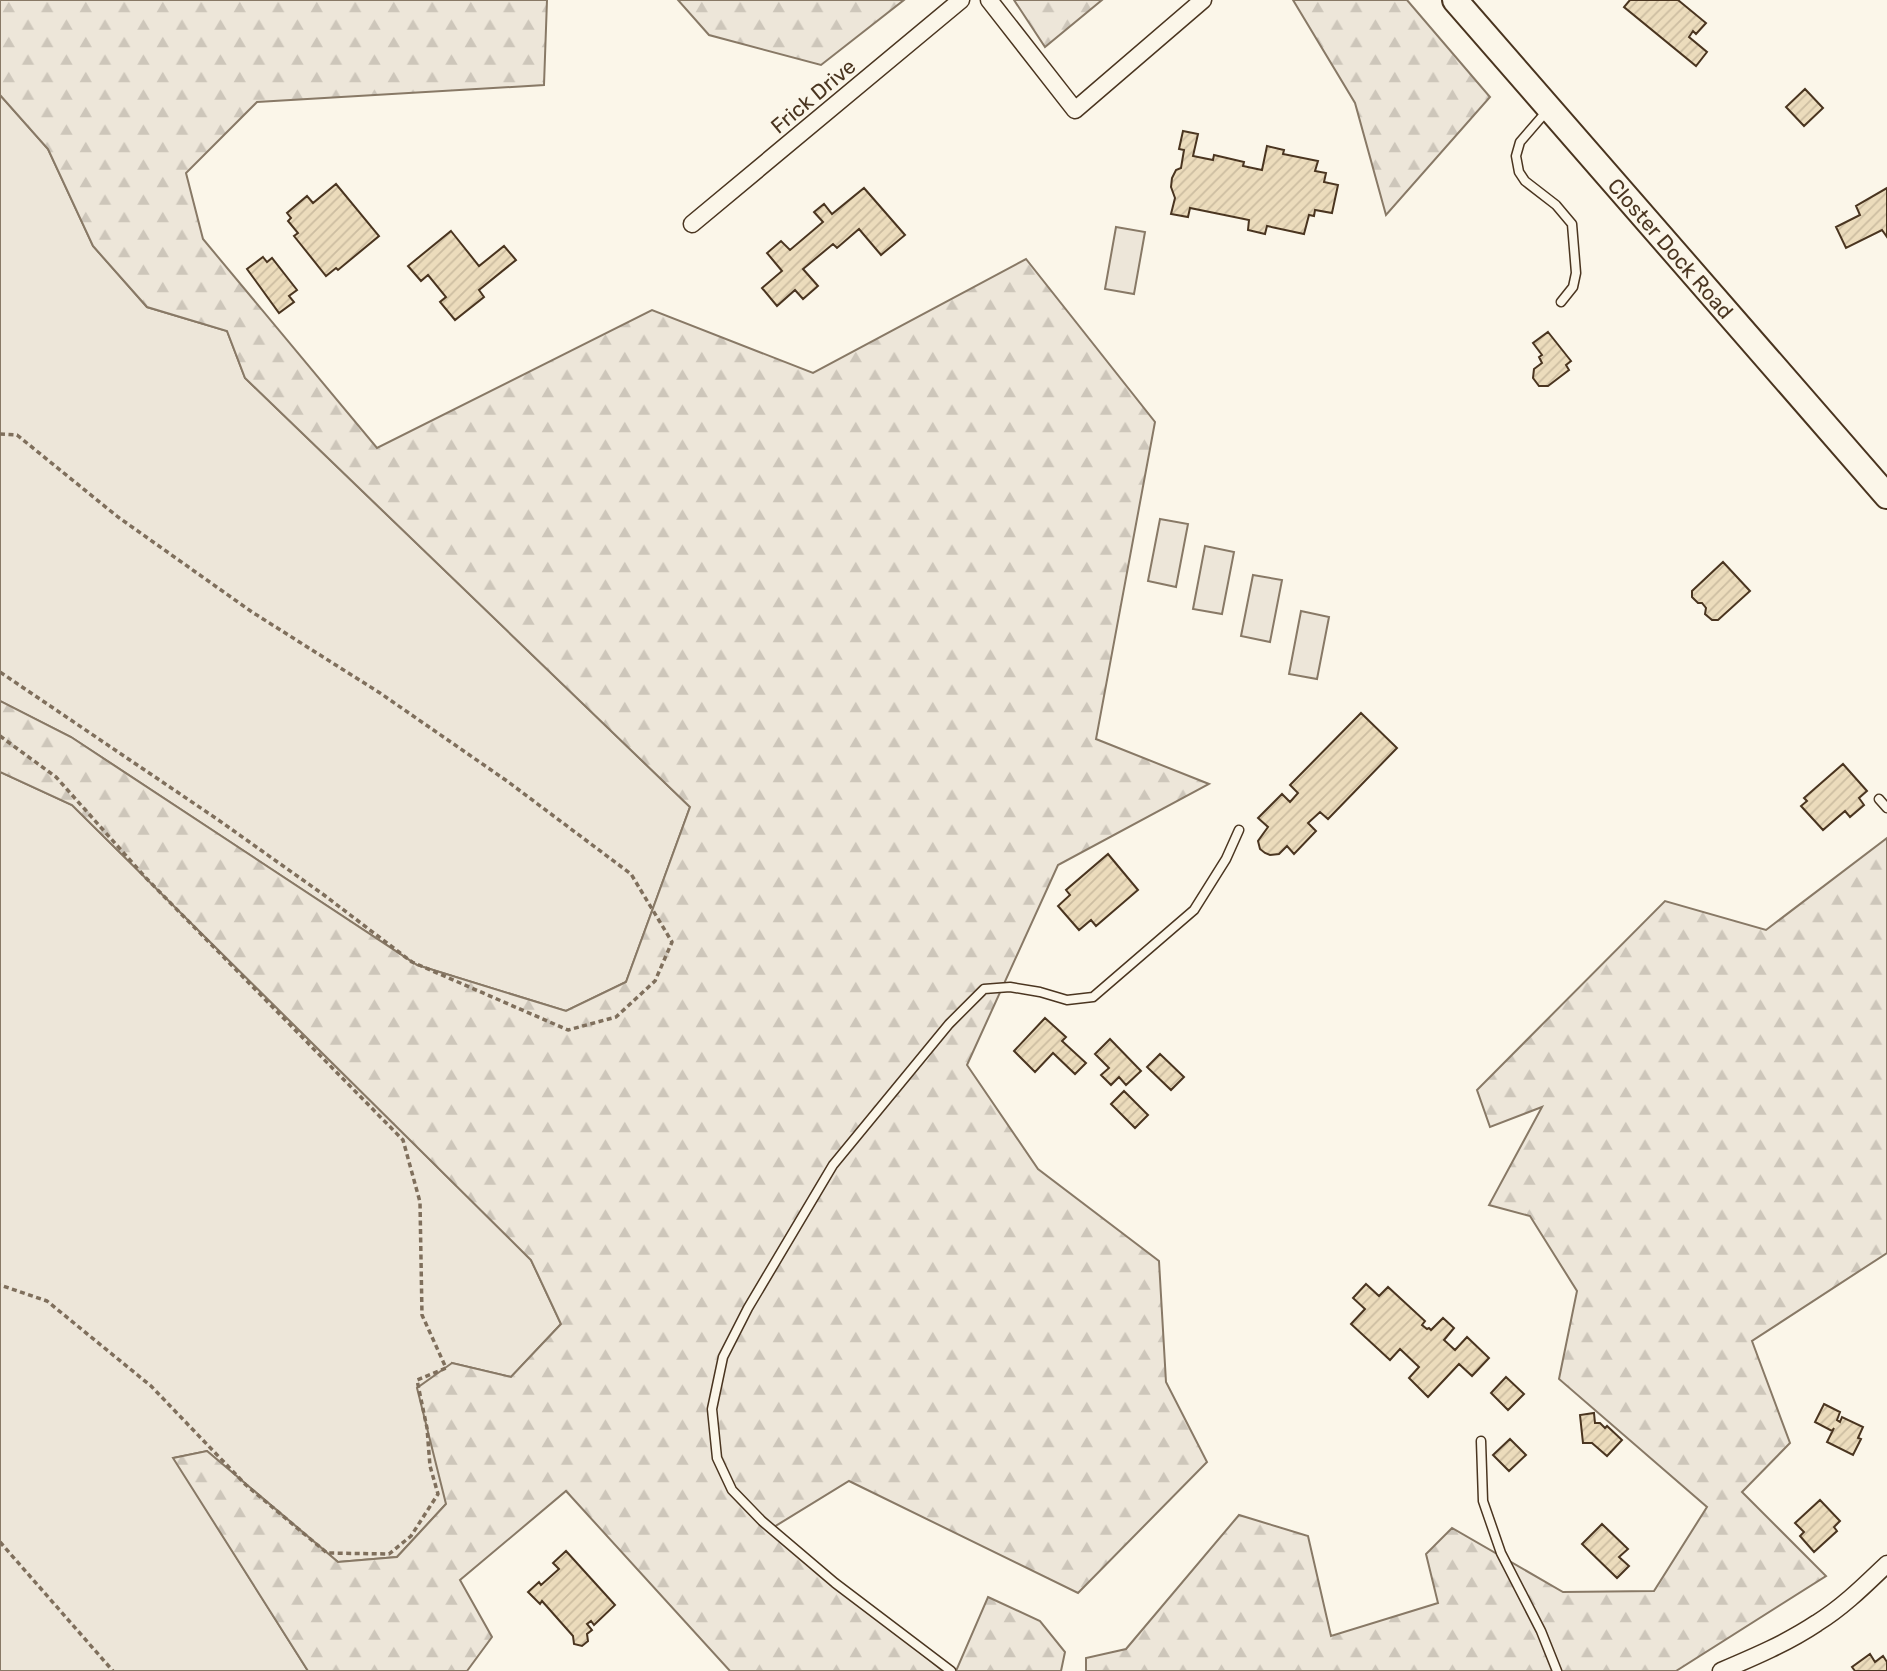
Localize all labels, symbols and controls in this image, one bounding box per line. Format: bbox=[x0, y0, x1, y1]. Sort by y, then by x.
street label: Frick Drive bbox=[766, 53, 860, 139]
street label: Closter Dock Road bbox=[1603, 173, 1739, 324]

